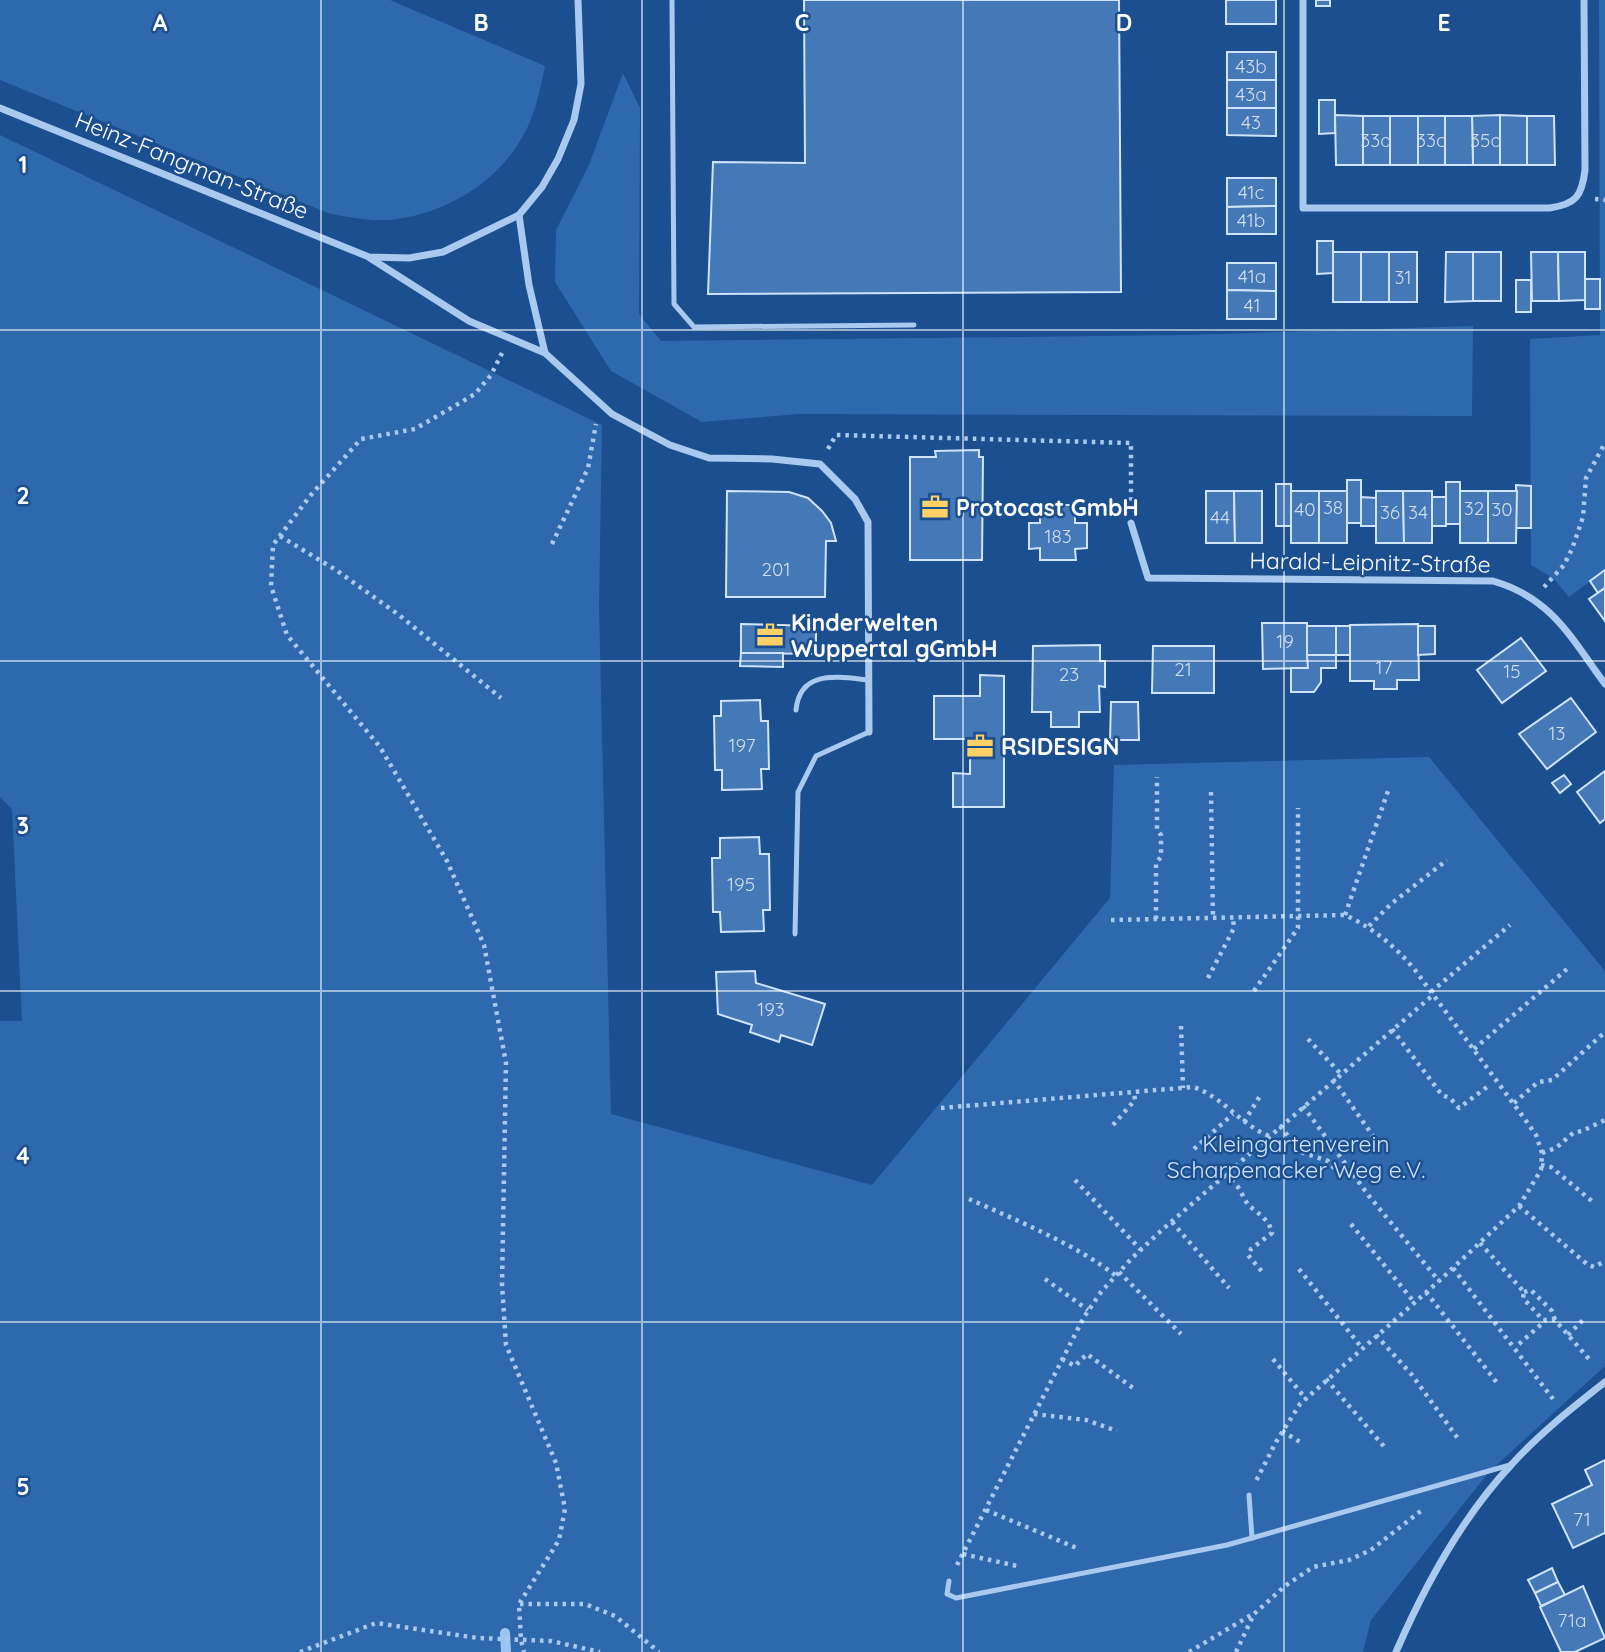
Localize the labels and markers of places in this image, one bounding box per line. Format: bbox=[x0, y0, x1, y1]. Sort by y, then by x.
office icon: Protocast GmbH bbox=[920, 492, 950, 522]
place label: Protocast GmbH bbox=[956, 493, 1139, 522]
place label: Kinderwelten Wuppertal gGmbH bbox=[791, 608, 998, 663]
office icon: Kinderwelten Wuppertal gGmbH bbox=[755, 620, 785, 650]
office icon: RSIDESIGN bbox=[965, 731, 995, 761]
place label: RSIDESIGN bbox=[1001, 732, 1119, 761]

